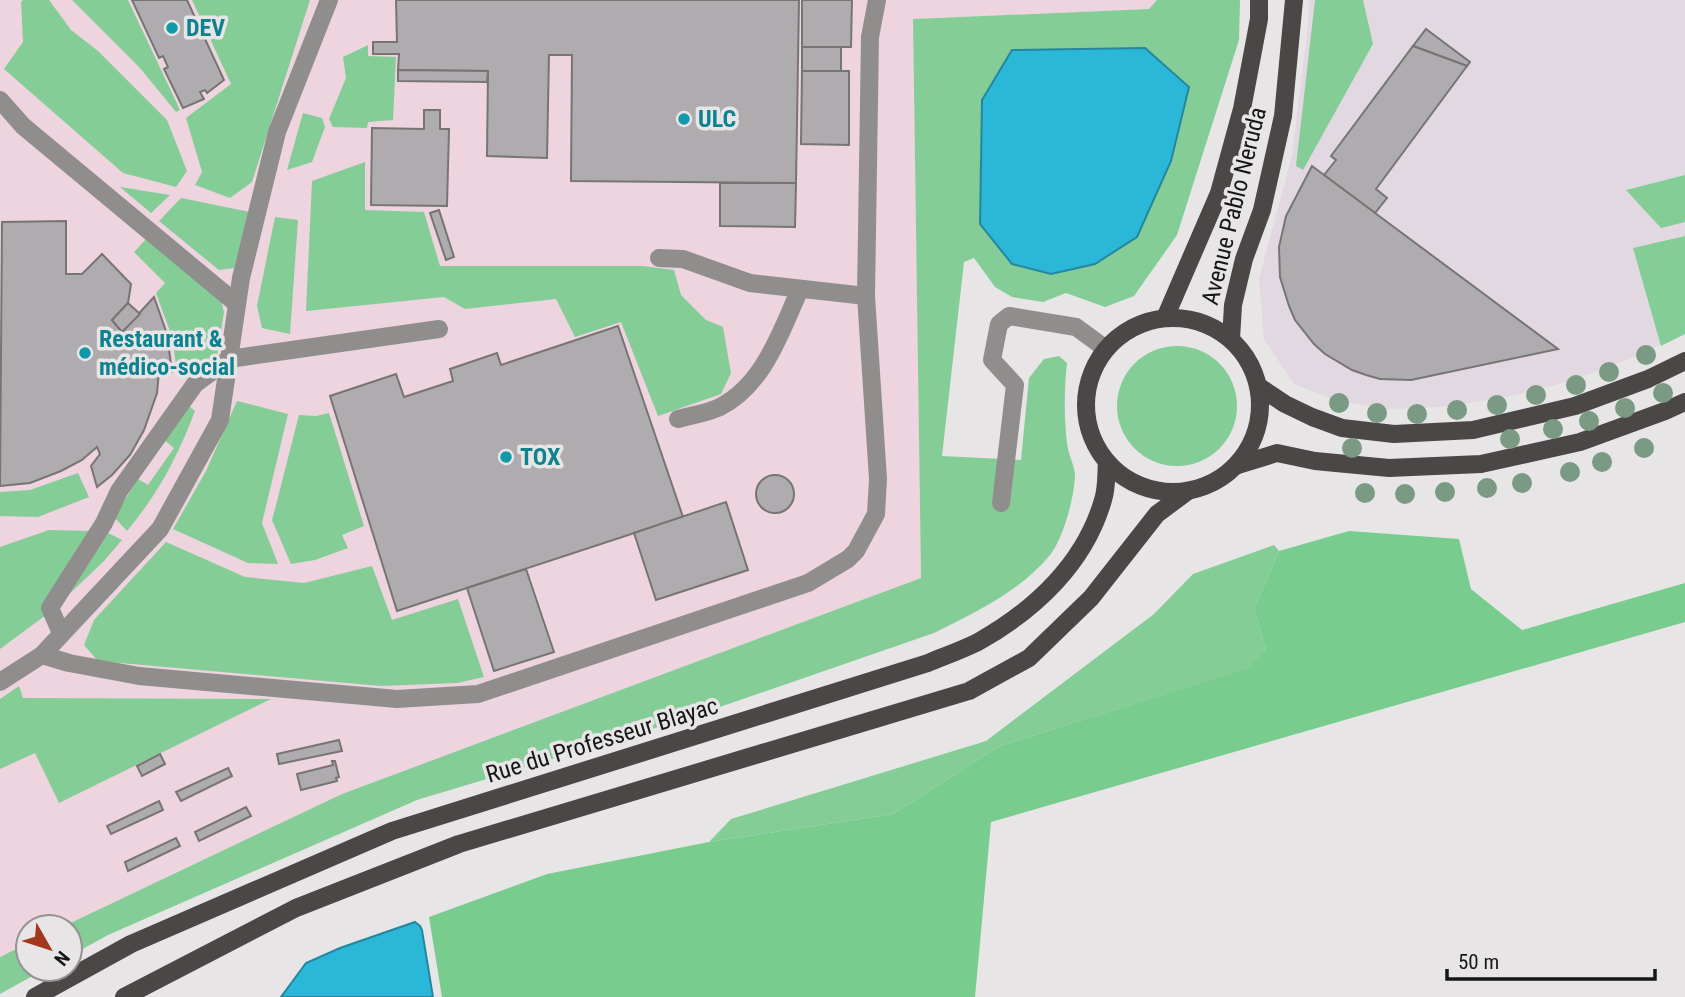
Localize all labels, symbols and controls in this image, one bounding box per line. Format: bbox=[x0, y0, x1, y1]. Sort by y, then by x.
place label: DEV bbox=[186, 14, 225, 42]
marker: DEV bbox=[164, 20, 180, 36]
street label: Avenue Pablo Neruda bbox=[1196, 104, 1272, 308]
place label: ULC bbox=[698, 105, 736, 133]
marker: ULC bbox=[676, 111, 692, 127]
place label: Restaurant & médico-social bbox=[99, 325, 235, 381]
marker: Restaurant & médico-social bbox=[77, 345, 93, 361]
place label: TOX bbox=[520, 443, 561, 471]
marker: TOX bbox=[498, 449, 514, 465]
street label: Rue du Professeur Blayac bbox=[483, 691, 721, 789]
north arrow bbox=[14, 913, 84, 983]
scale bar bbox=[1447, 937, 1655, 981]
text: N bbox=[49, 947, 74, 970]
text: 50 m bbox=[1458, 950, 1499, 974]

